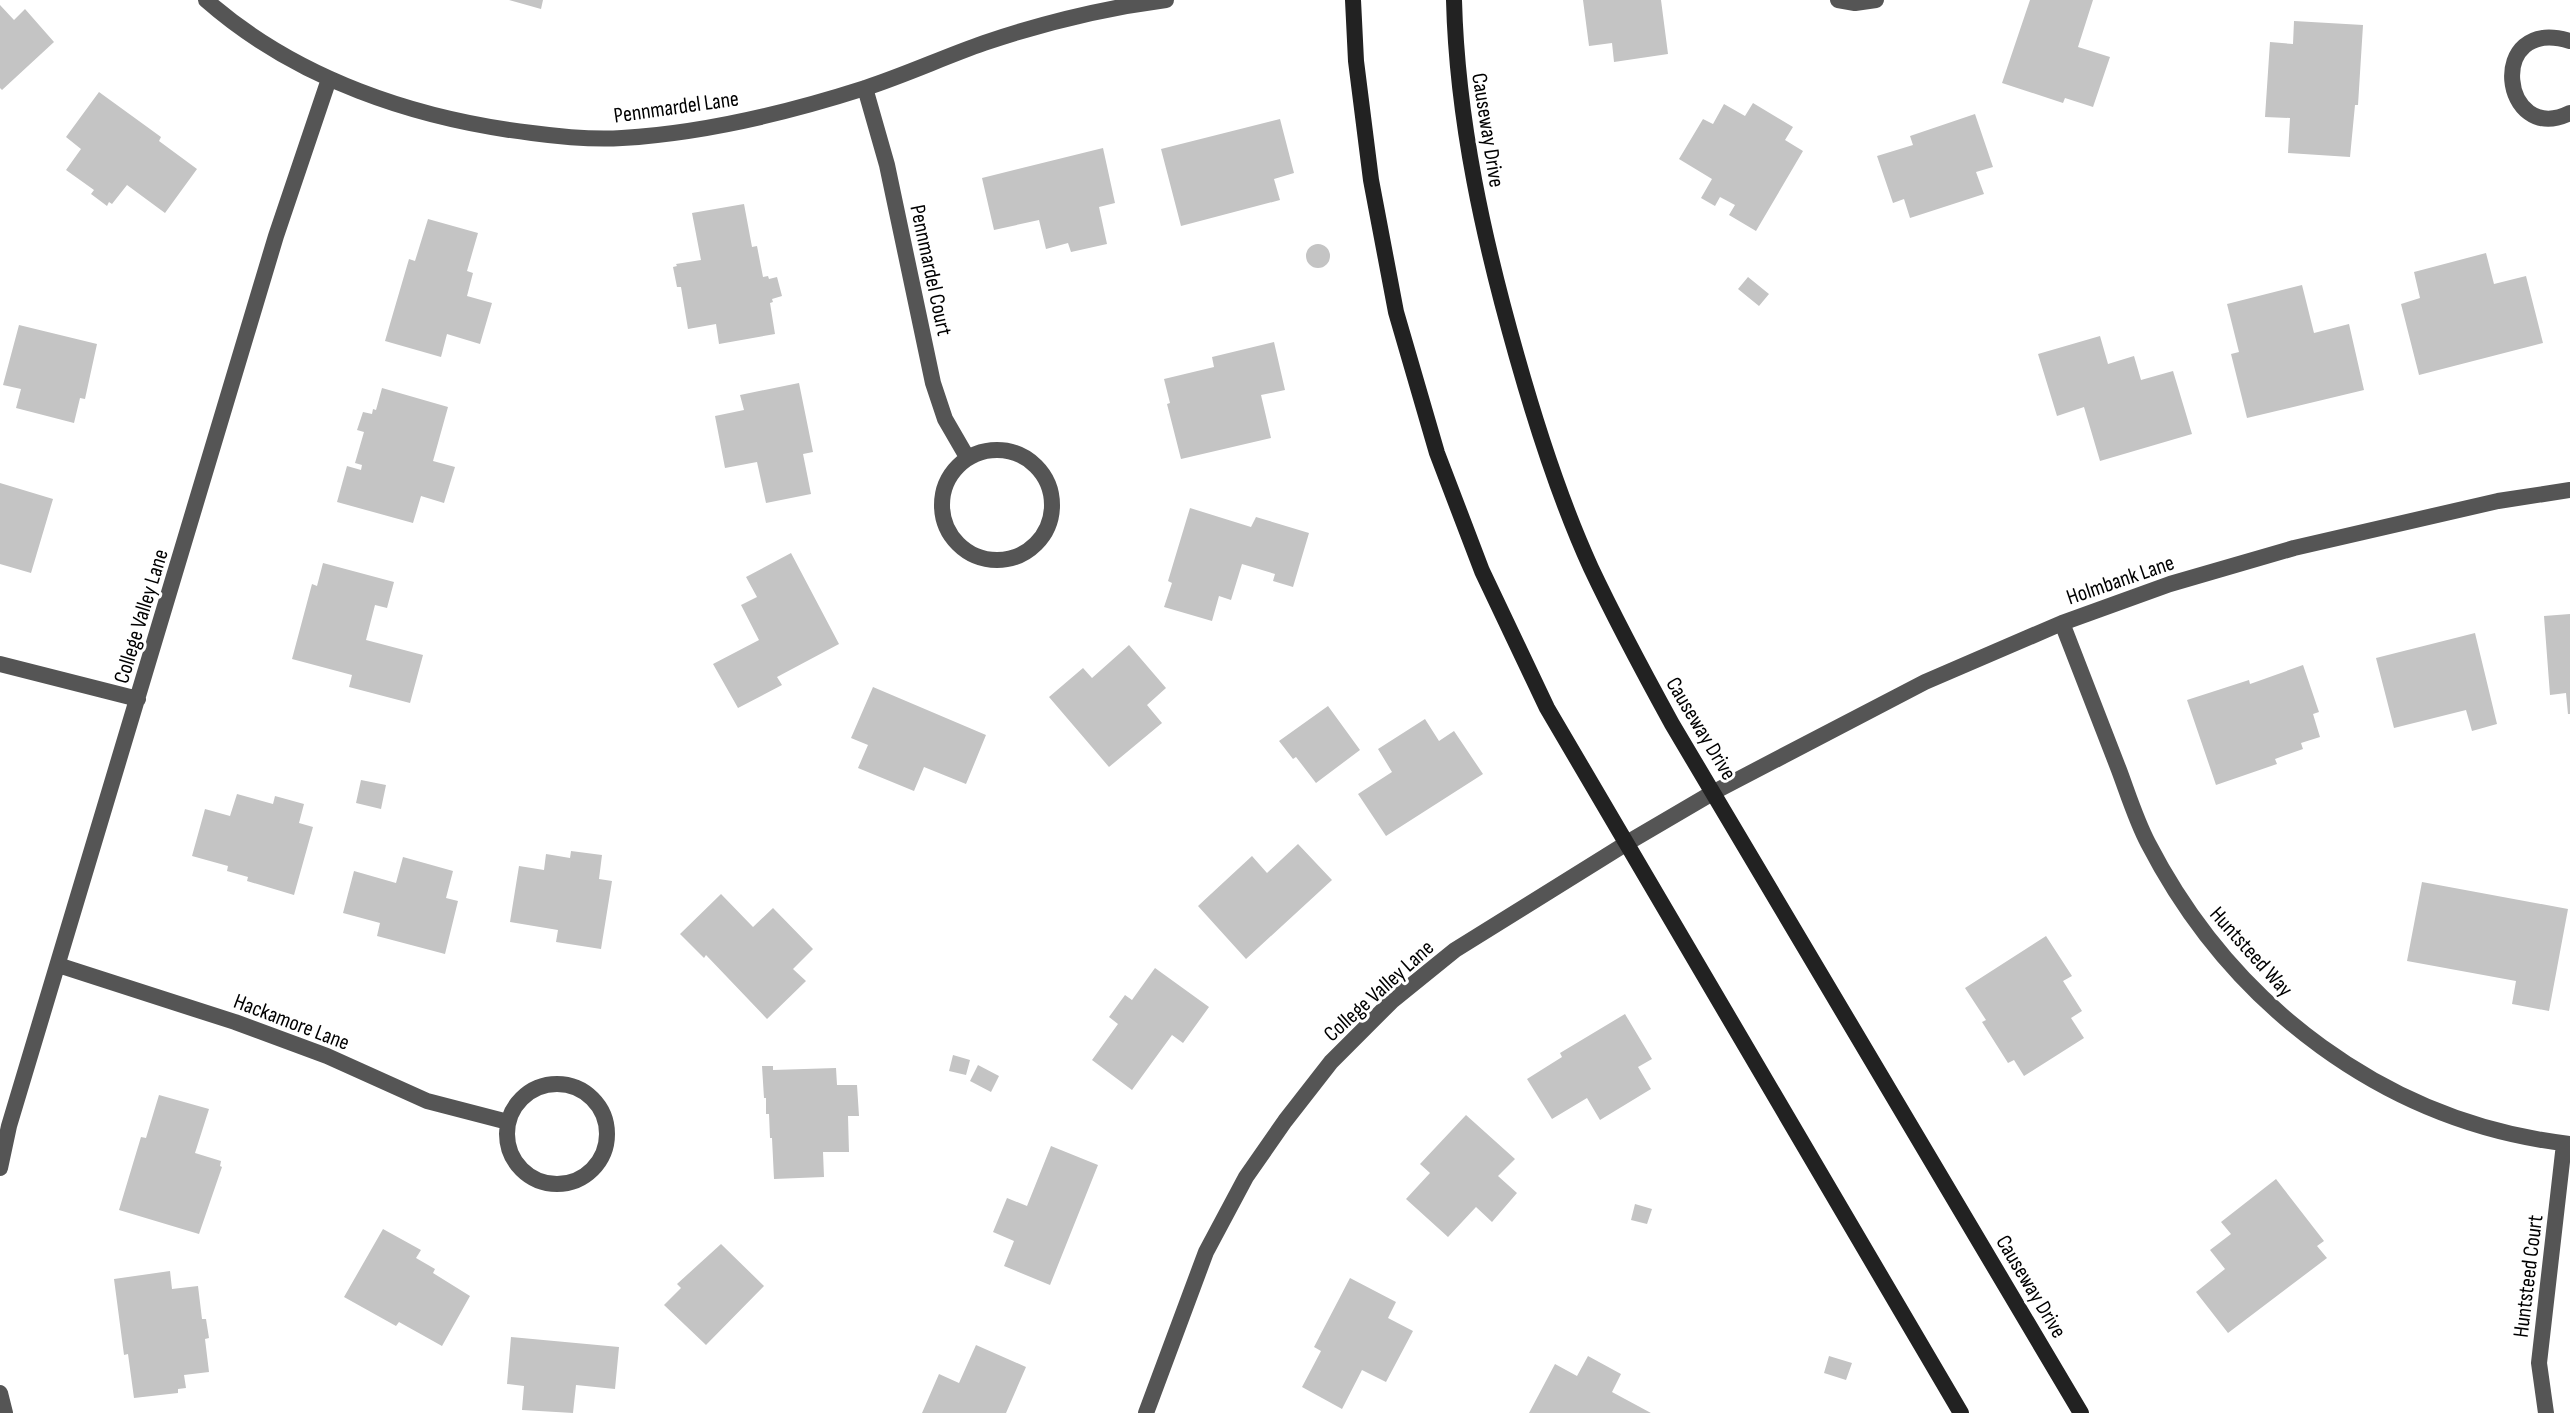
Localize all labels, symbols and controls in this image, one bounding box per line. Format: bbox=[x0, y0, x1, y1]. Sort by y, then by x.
street label: Causeway Drive bbox=[1465, 71, 1510, 189]
street label: Pennmardel Lane bbox=[612, 85, 740, 130]
street label: Pennmardel Court bbox=[903, 202, 958, 339]
street label: College Valley Lane bbox=[108, 546, 175, 687]
street label: Holmbank Lane bbox=[2063, 549, 2178, 611]
street label: Causeway Drive bbox=[1659, 672, 1742, 785]
street label: Huntsteed Way bbox=[2203, 901, 2299, 1003]
street label: College Valley Lane bbox=[1318, 935, 1440, 1048]
street label: Hackamore Lane bbox=[230, 988, 353, 1057]
street label: Huntsteed Court bbox=[2508, 1213, 2549, 1339]
street label: Causeway Drive bbox=[1989, 1230, 2072, 1343]

